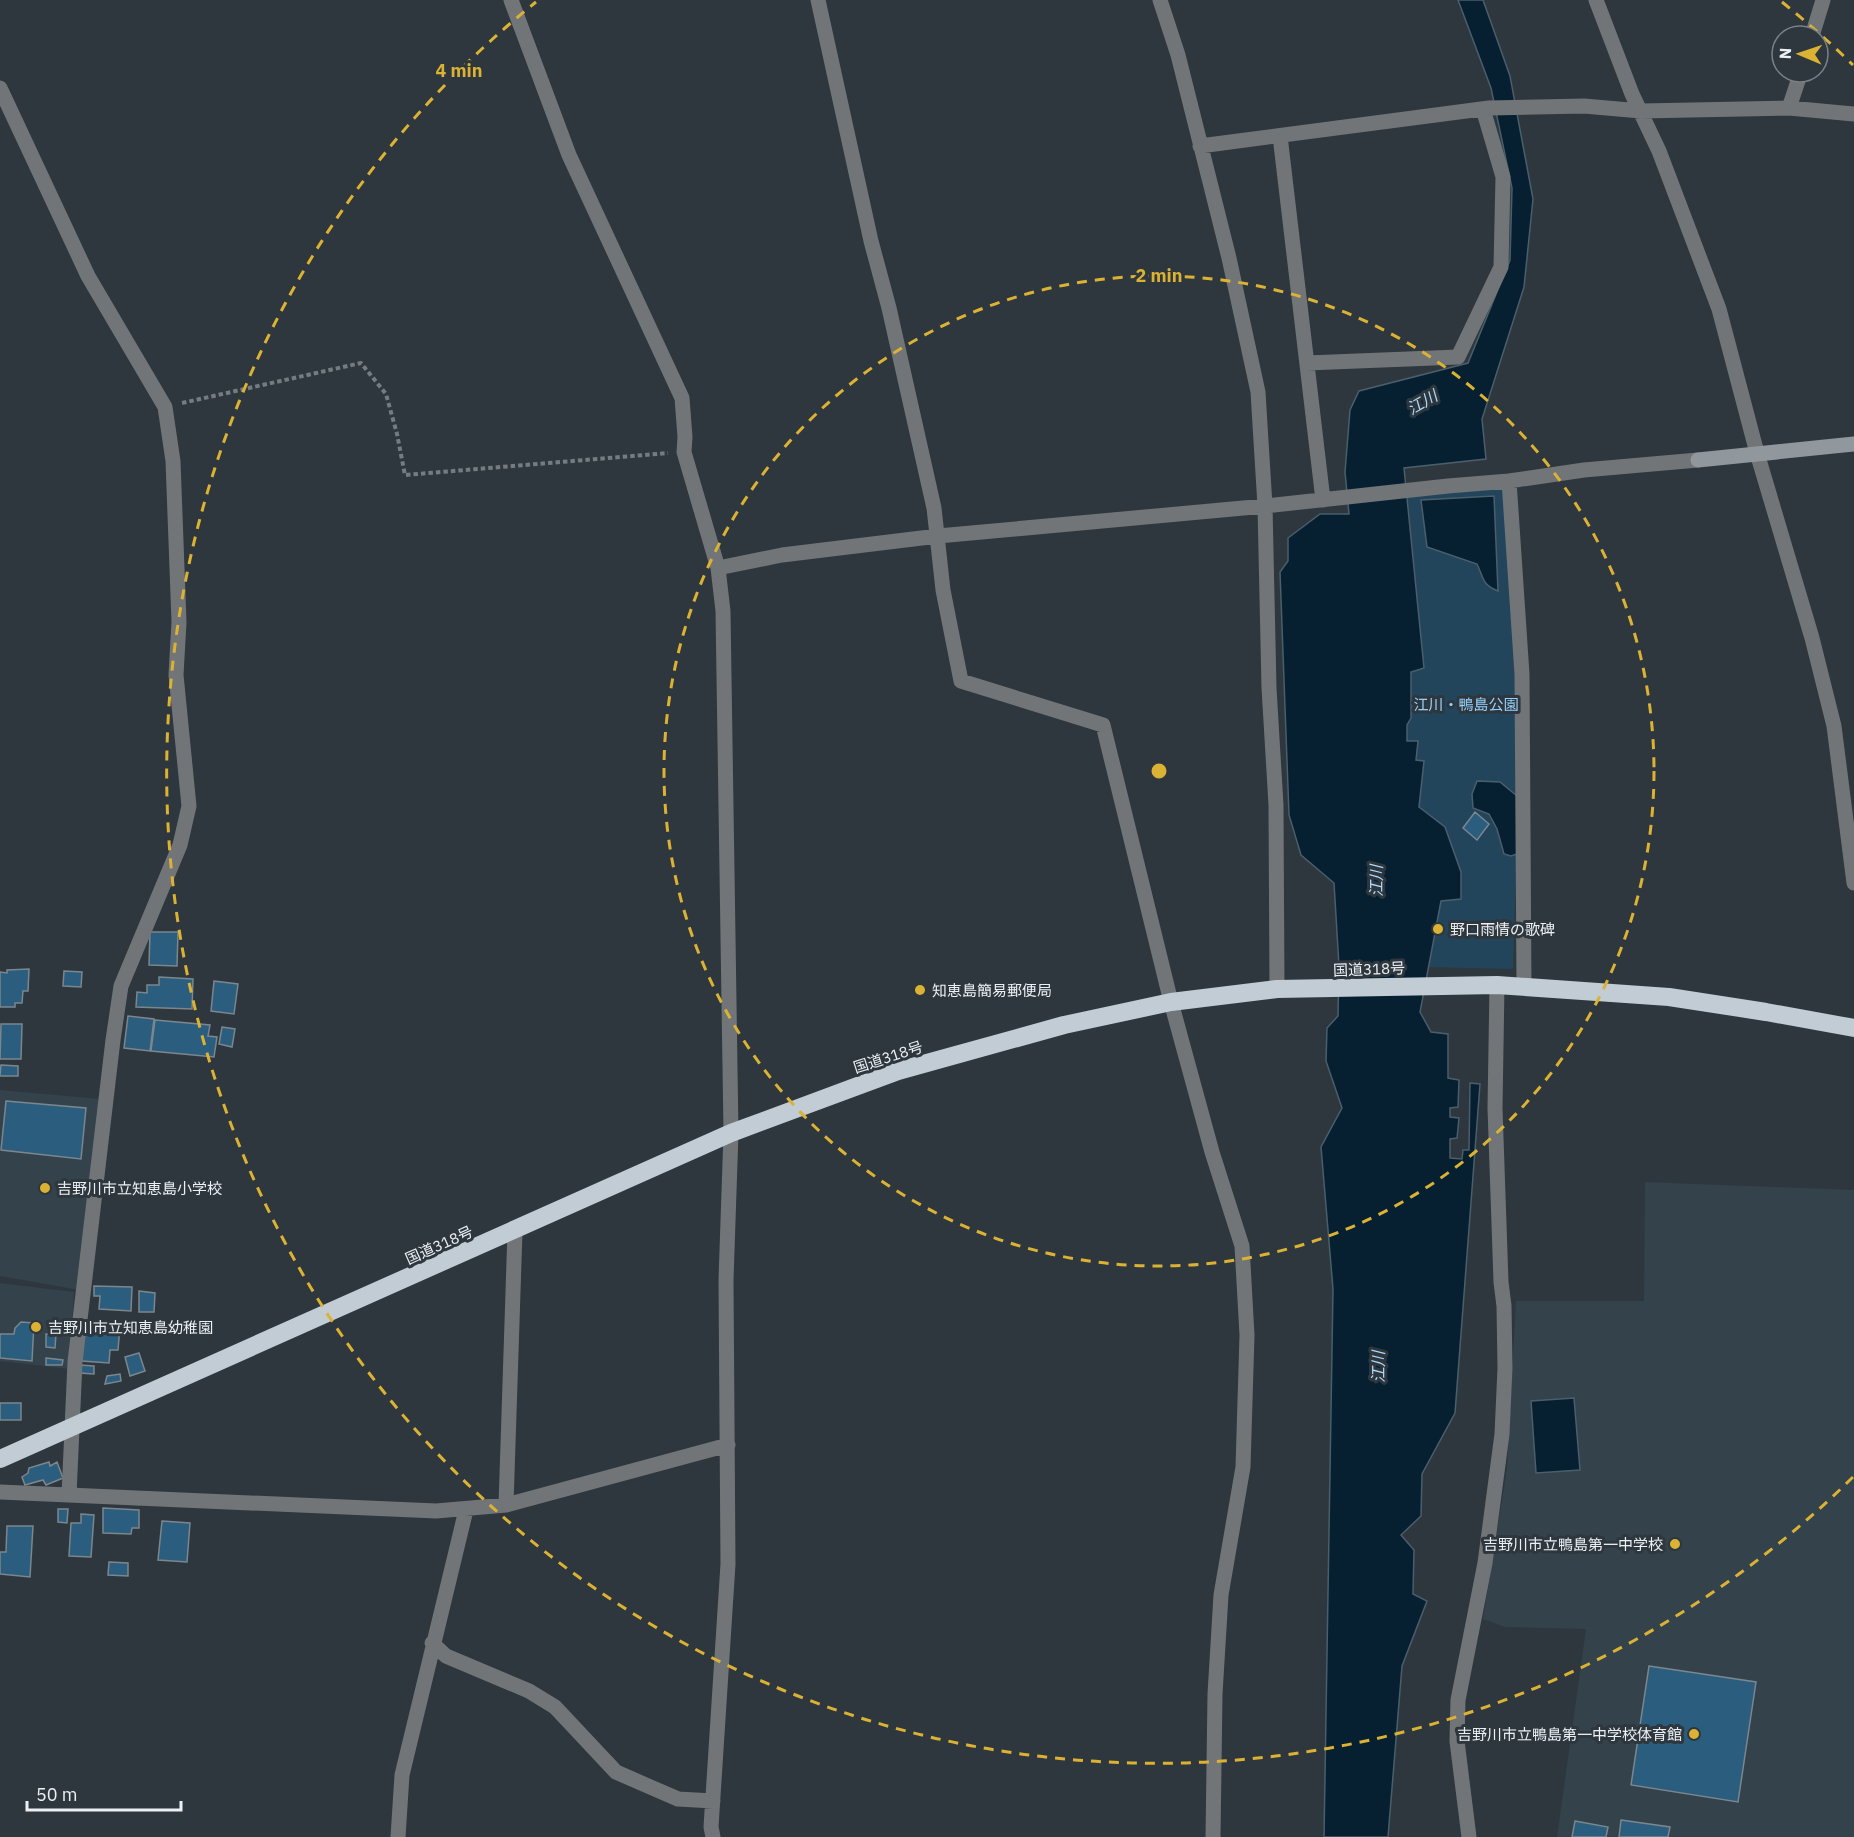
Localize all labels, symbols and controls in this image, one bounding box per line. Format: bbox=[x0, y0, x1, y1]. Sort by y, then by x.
north arrow bbox=[1770, 24, 1830, 84]
text: N bbox=[1775, 47, 1795, 60]
text: 4 min bbox=[435, 59, 483, 82]
text: 2 min bbox=[1135, 264, 1183, 287]
water label: 江川 bbox=[1403, 384, 1443, 419]
park label: 江川・鴨島公園 bbox=[1413, 695, 1519, 714]
centre of rings bbox=[1149, 761, 1169, 781]
water label: 江川 bbox=[1366, 863, 1386, 897]
place label: 野口雨情の歌碑 bbox=[1450, 920, 1555, 939]
marker: 野口雨情の歌碑 bbox=[1431, 922, 1445, 936]
street label: 国道318号 bbox=[1333, 958, 1405, 980]
place label: 知恵島簡易郵便局 bbox=[932, 981, 1052, 1000]
marker: 知恵島簡易郵便局 bbox=[913, 983, 927, 997]
street label: 国道318号 bbox=[851, 1037, 925, 1077]
place label: 吉野川市立知恵島小学校 bbox=[57, 1179, 222, 1198]
marker: 吉野川市立知恵島小学校 bbox=[38, 1181, 52, 1195]
street label: 国道318号 bbox=[402, 1222, 476, 1268]
place label: 吉野川市立知恵島幼稚園 bbox=[48, 1318, 213, 1337]
marker: 吉野川市立知恵島幼稚園 bbox=[29, 1320, 43, 1334]
water label: 江川 bbox=[1368, 1349, 1388, 1383]
place label: 吉野川市立鴨島第一中学校 bbox=[1483, 1535, 1663, 1554]
marker: 吉野川市立鴨島第一中学校 bbox=[1668, 1537, 1682, 1551]
place label: 吉野川市立鴨島第一中学校体育館 bbox=[1457, 1725, 1682, 1744]
marker: 吉野川市立鴨島第一中学校体育館 bbox=[1687, 1727, 1701, 1741]
scale bar bbox=[27, 1774, 182, 1812]
text: 50 m bbox=[36, 1783, 78, 1806]

